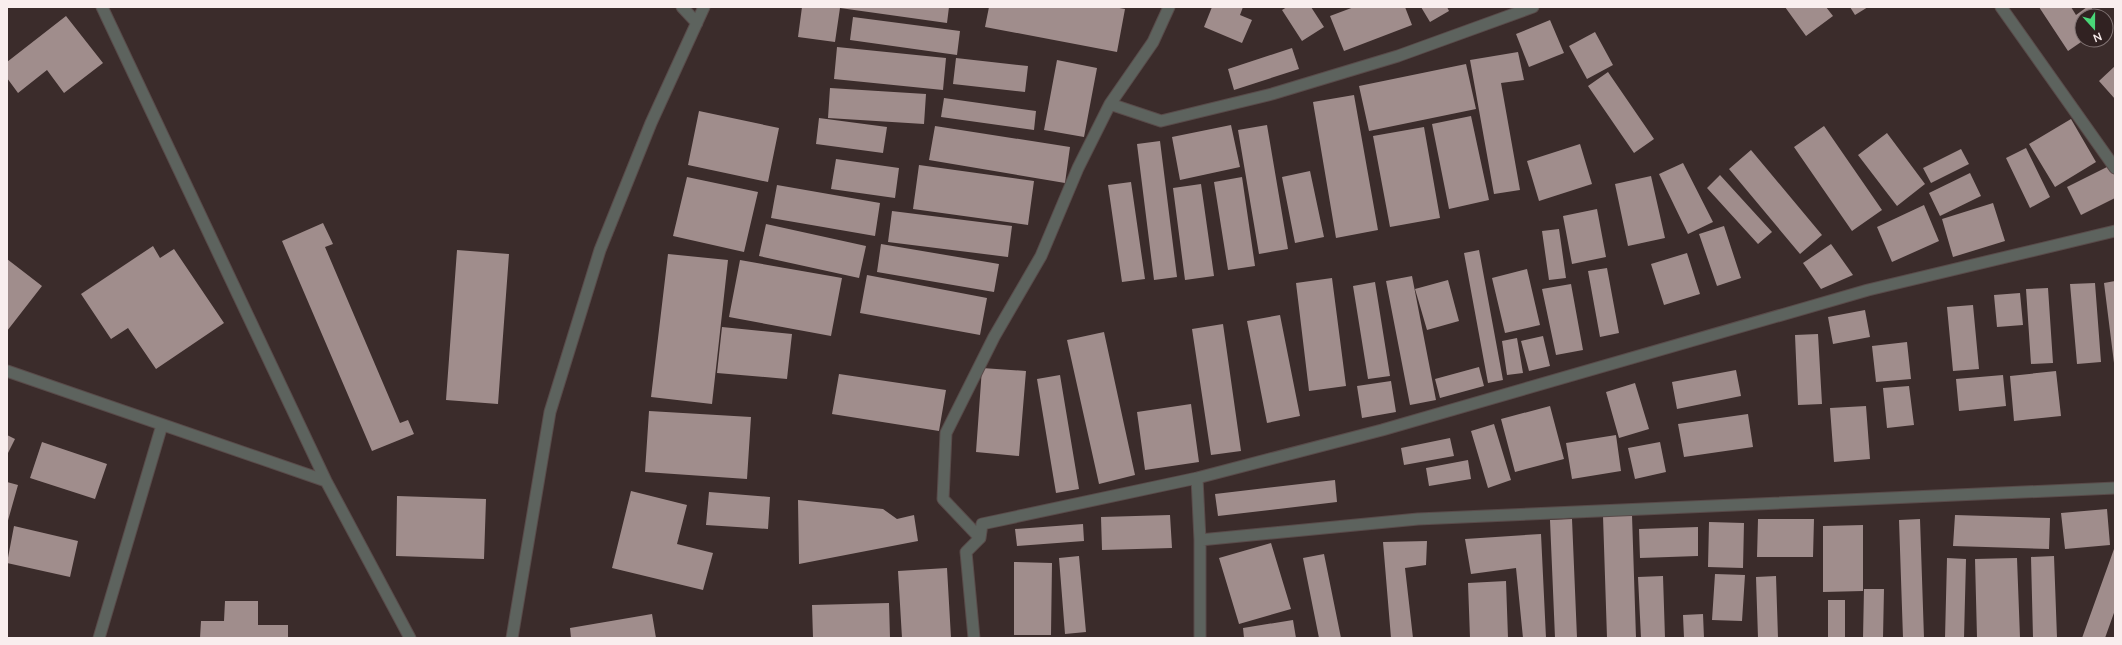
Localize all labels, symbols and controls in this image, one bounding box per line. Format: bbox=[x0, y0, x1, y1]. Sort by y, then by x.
north arrow bbox=[2074, 8, 2114, 48]
text: N bbox=[2091, 28, 2104, 45]

